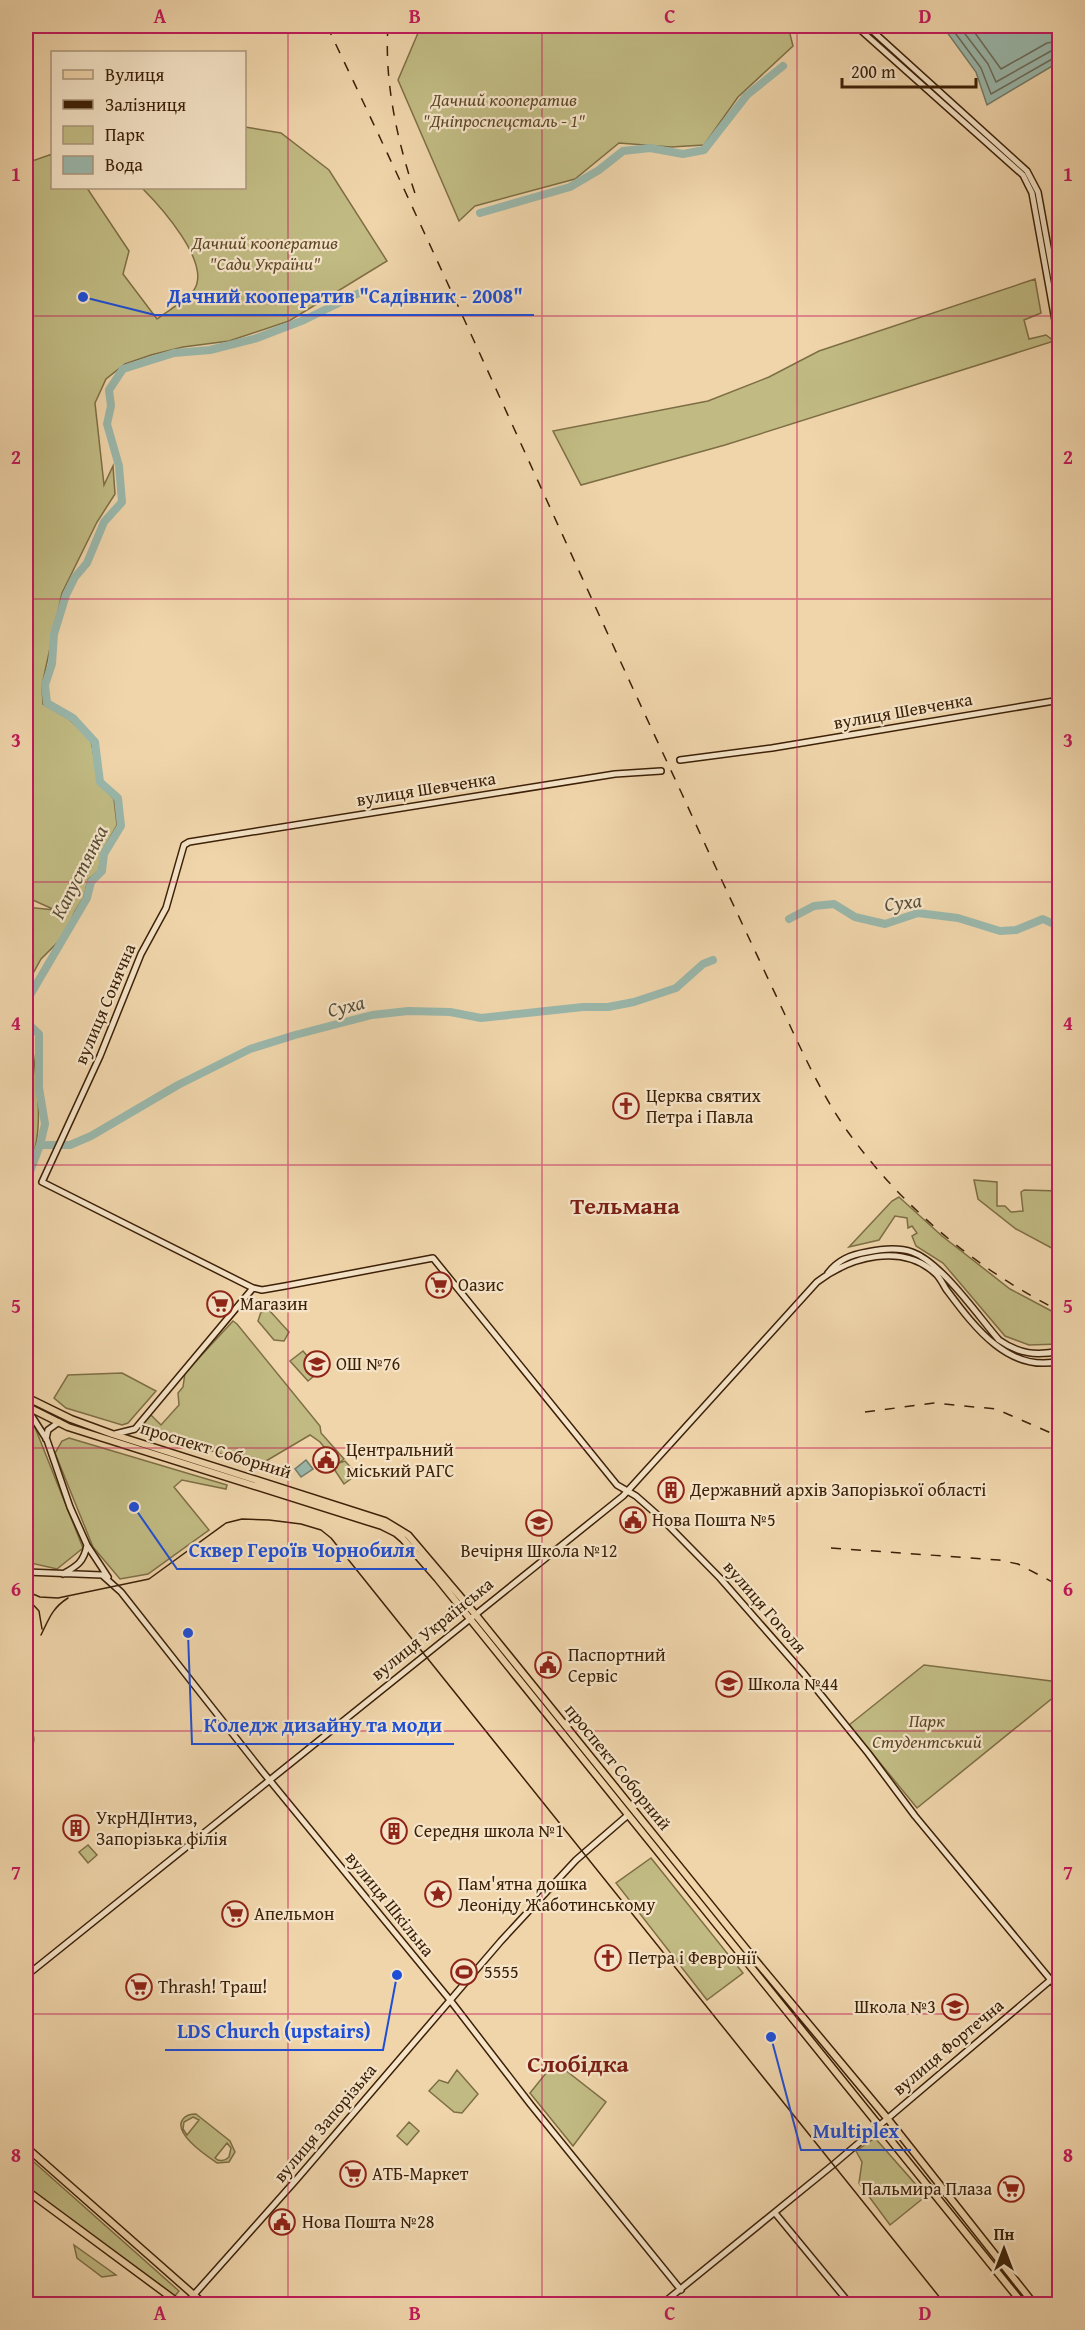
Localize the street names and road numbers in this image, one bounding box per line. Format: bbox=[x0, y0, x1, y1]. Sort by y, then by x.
street label: вулиця Шевченка bbox=[831, 685, 975, 736]
street label: вулиця Шевченка bbox=[354, 764, 498, 813]
street label: вулиця Сонячна bbox=[67, 939, 142, 1068]
street label: проспект Соборний bbox=[137, 1414, 295, 1485]
street label: вулиця Гоголя bbox=[717, 1554, 813, 1659]
street label: вулиця Українська bbox=[365, 1570, 499, 1687]
street label: проспект Соборний bbox=[559, 1697, 678, 1836]
street label: вулиця Шкільна bbox=[339, 1845, 442, 1963]
street label: вулиця Фортечна bbox=[886, 1992, 1010, 2101]
street label: вулиця Запорізька bbox=[267, 2057, 383, 2188]

